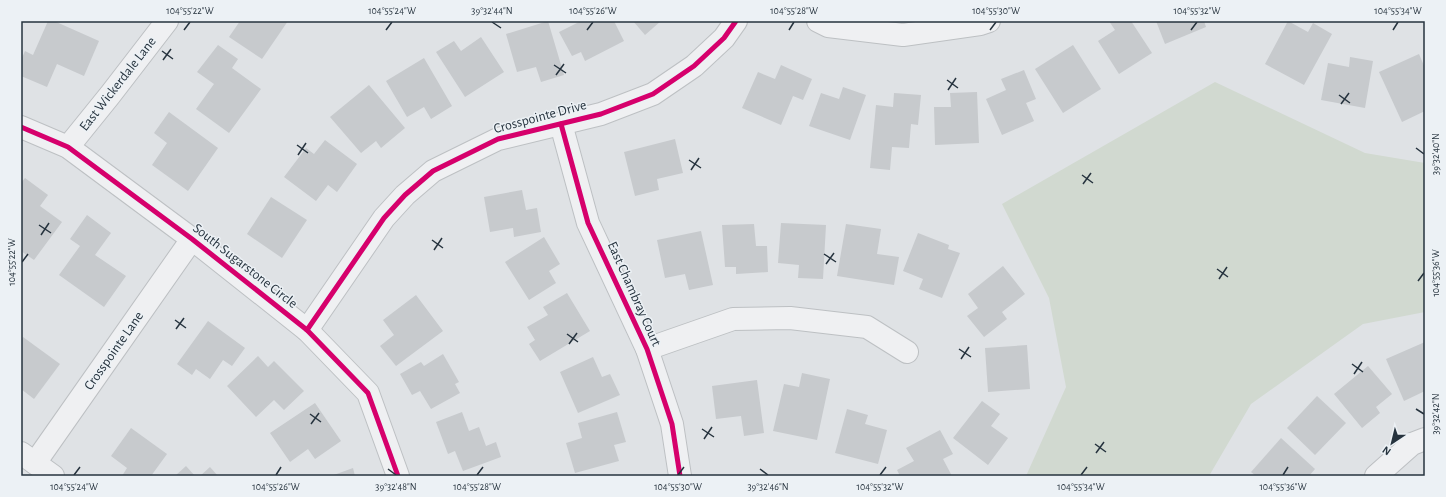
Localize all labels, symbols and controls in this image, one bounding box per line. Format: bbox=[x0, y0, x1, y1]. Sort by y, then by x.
text: 104°55'22"W bbox=[166, 6, 214, 16]
text: 104°55'24"W bbox=[368, 6, 416, 16]
text: 39°32'44"N bbox=[471, 6, 513, 16]
text: 104°55'26"W bbox=[569, 6, 617, 16]
text: 104°55'28"W bbox=[770, 6, 818, 16]
text: 104°55'30"W bbox=[972, 6, 1020, 16]
text: 104°55'32"W bbox=[1173, 6, 1221, 16]
text: 104°55'34"W bbox=[1374, 6, 1422, 16]
street label: East Wickerdale Lane bbox=[77, 34, 159, 134]
street label: Crosspointe Drive bbox=[492, 98, 588, 136]
text: 39°32'40"N bbox=[1431, 133, 1441, 175]
street label: South Sugarstone Circle bbox=[190, 221, 300, 311]
text: 104°55'22"W bbox=[7, 238, 17, 286]
street label: East Chambray Court bbox=[605, 240, 664, 349]
text: 104°55'36"W bbox=[1431, 249, 1441, 297]
street label: Crosspointe Lane bbox=[82, 309, 146, 393]
text: 39°32'42"N bbox=[1431, 393, 1441, 435]
north arrow bbox=[1372, 423, 1412, 463]
text: N bbox=[1380, 444, 1393, 457]
text: 104°55'24"W bbox=[50, 482, 98, 492]
text: 104°55'26"W bbox=[252, 482, 300, 492]
text: 39°32'48"N bbox=[375, 482, 417, 492]
text: 104°55'28"W bbox=[453, 482, 501, 492]
text: 104°55'30"W bbox=[654, 482, 702, 492]
text: 39°32'46"N bbox=[747, 482, 789, 492]
text: 104°55'32"W bbox=[856, 482, 904, 492]
text: 104°55'34"W bbox=[1057, 482, 1105, 492]
text: 104°55'36"W bbox=[1259, 482, 1307, 492]

